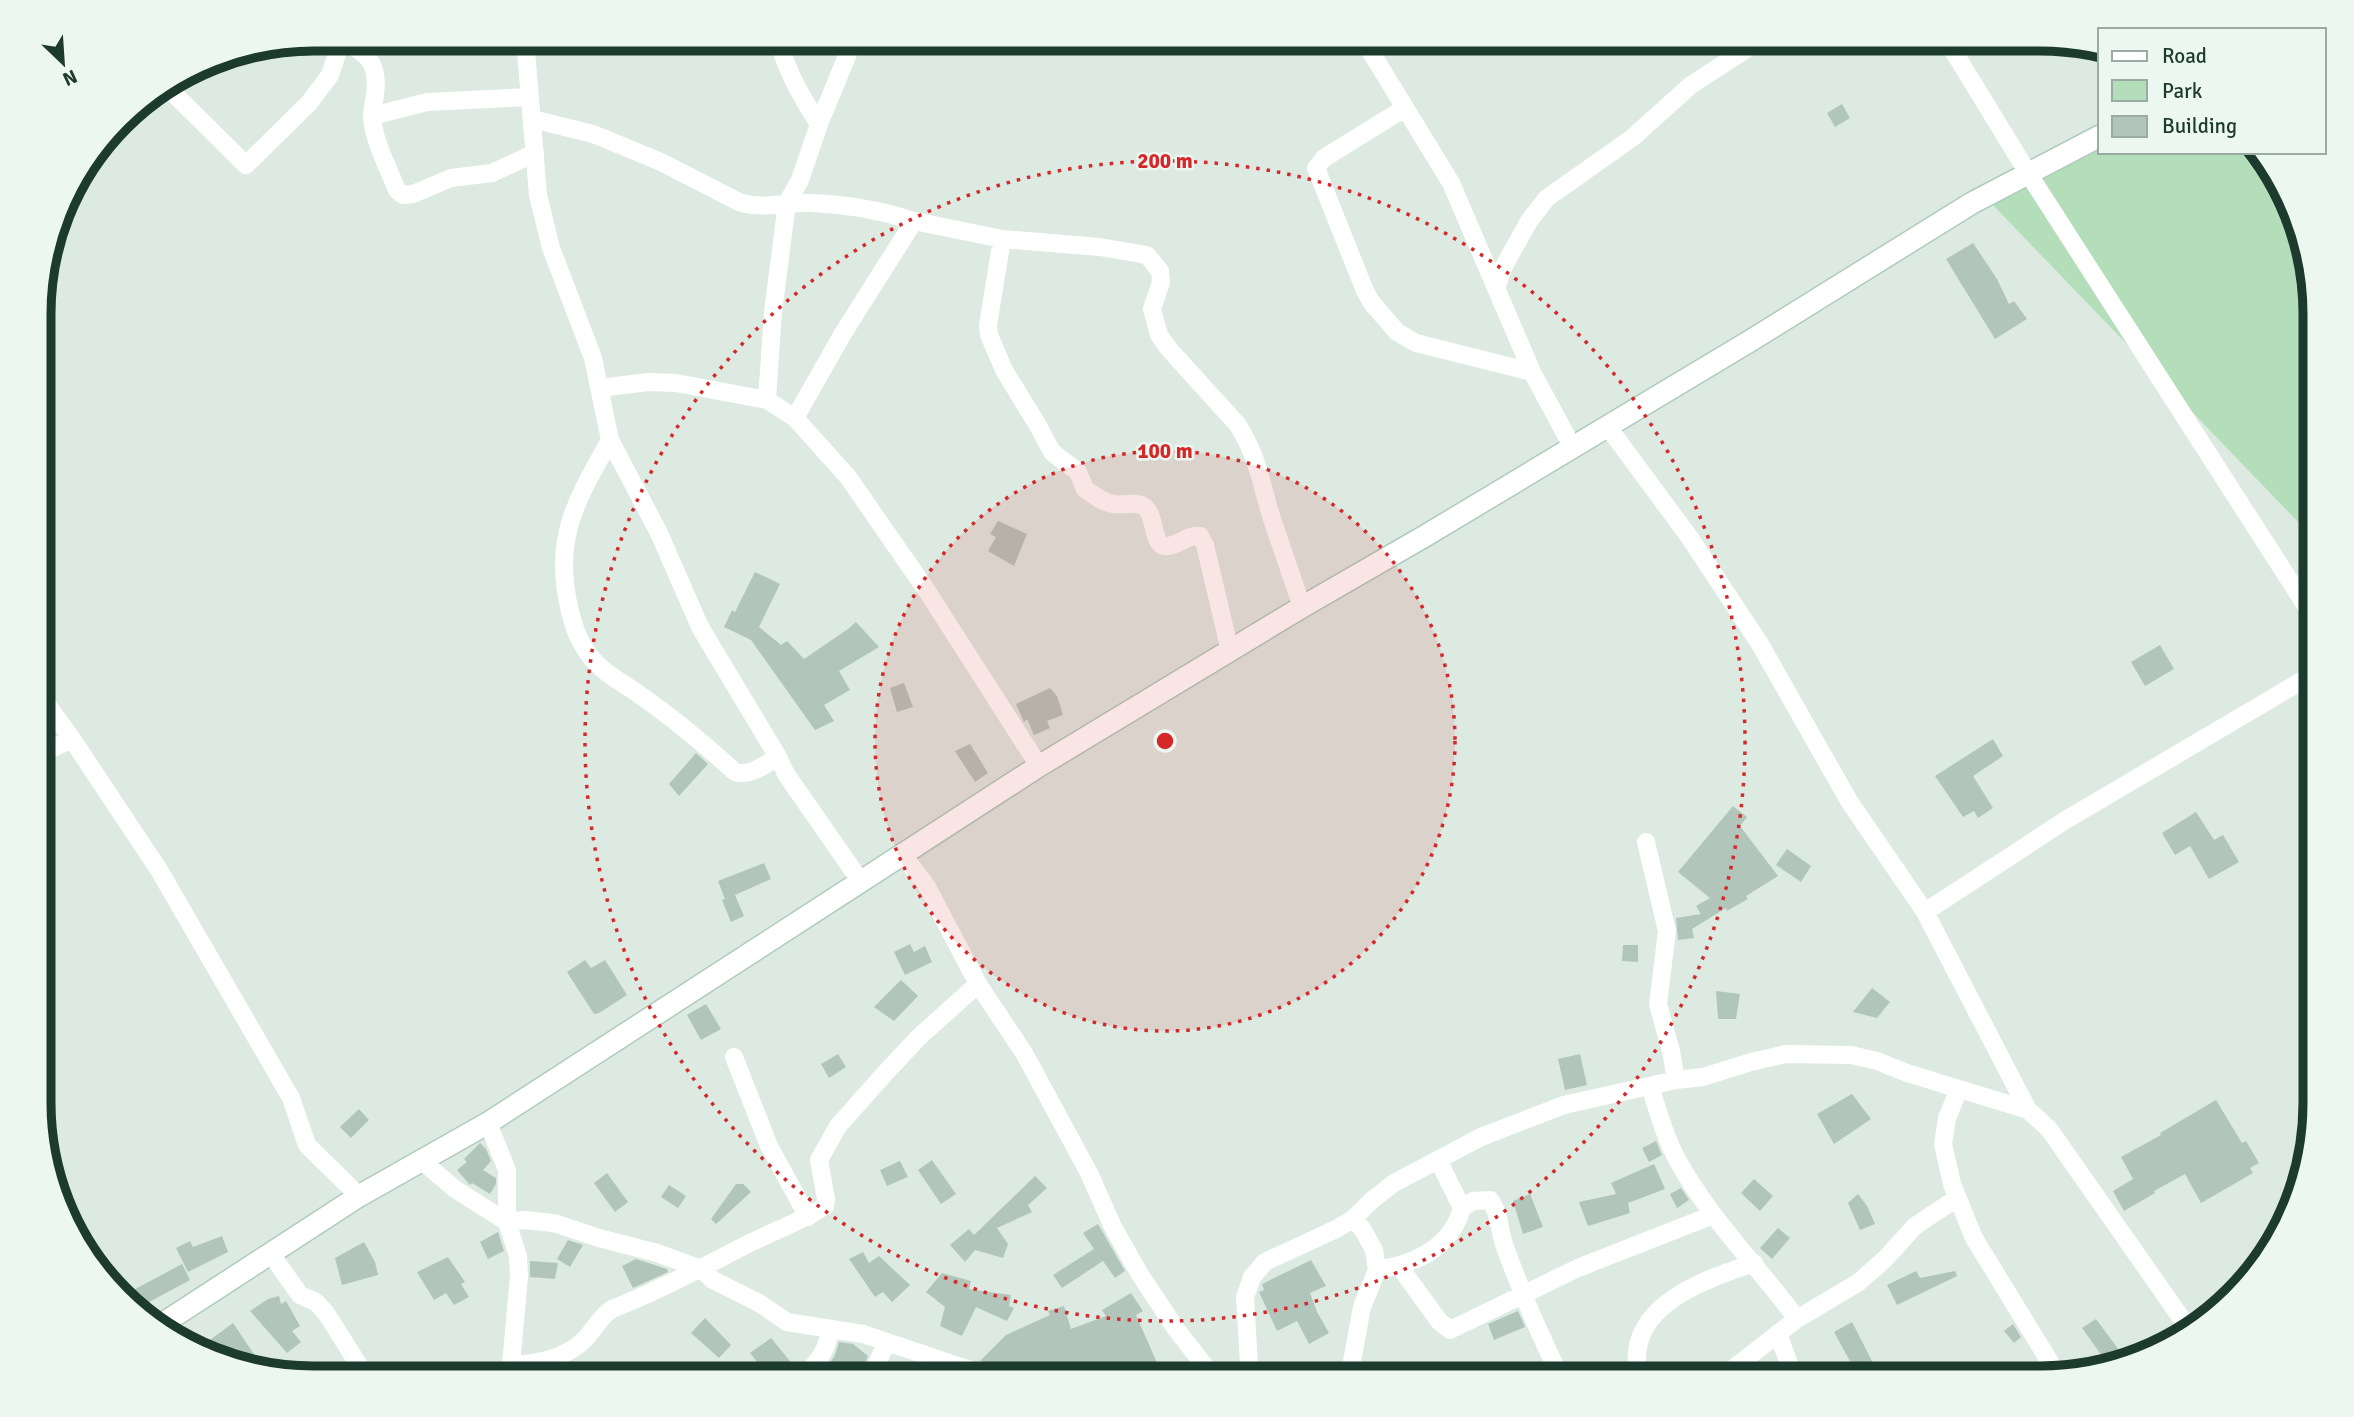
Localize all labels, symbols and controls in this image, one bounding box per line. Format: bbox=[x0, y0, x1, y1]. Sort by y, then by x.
north arrow bbox=[28, 28, 98, 98]
legend bbox=[2098, 28, 2326, 154]
text: Road bbox=[2162, 43, 2207, 69]
text: N bbox=[59, 64, 81, 91]
text: Park bbox=[2162, 78, 2203, 104]
text: Building bbox=[2162, 113, 2237, 139]
text: 200 m bbox=[1137, 148, 1193, 174]
text: 100 m bbox=[1137, 438, 1193, 464]
centre of rings bbox=[1153, 729, 1177, 753]

